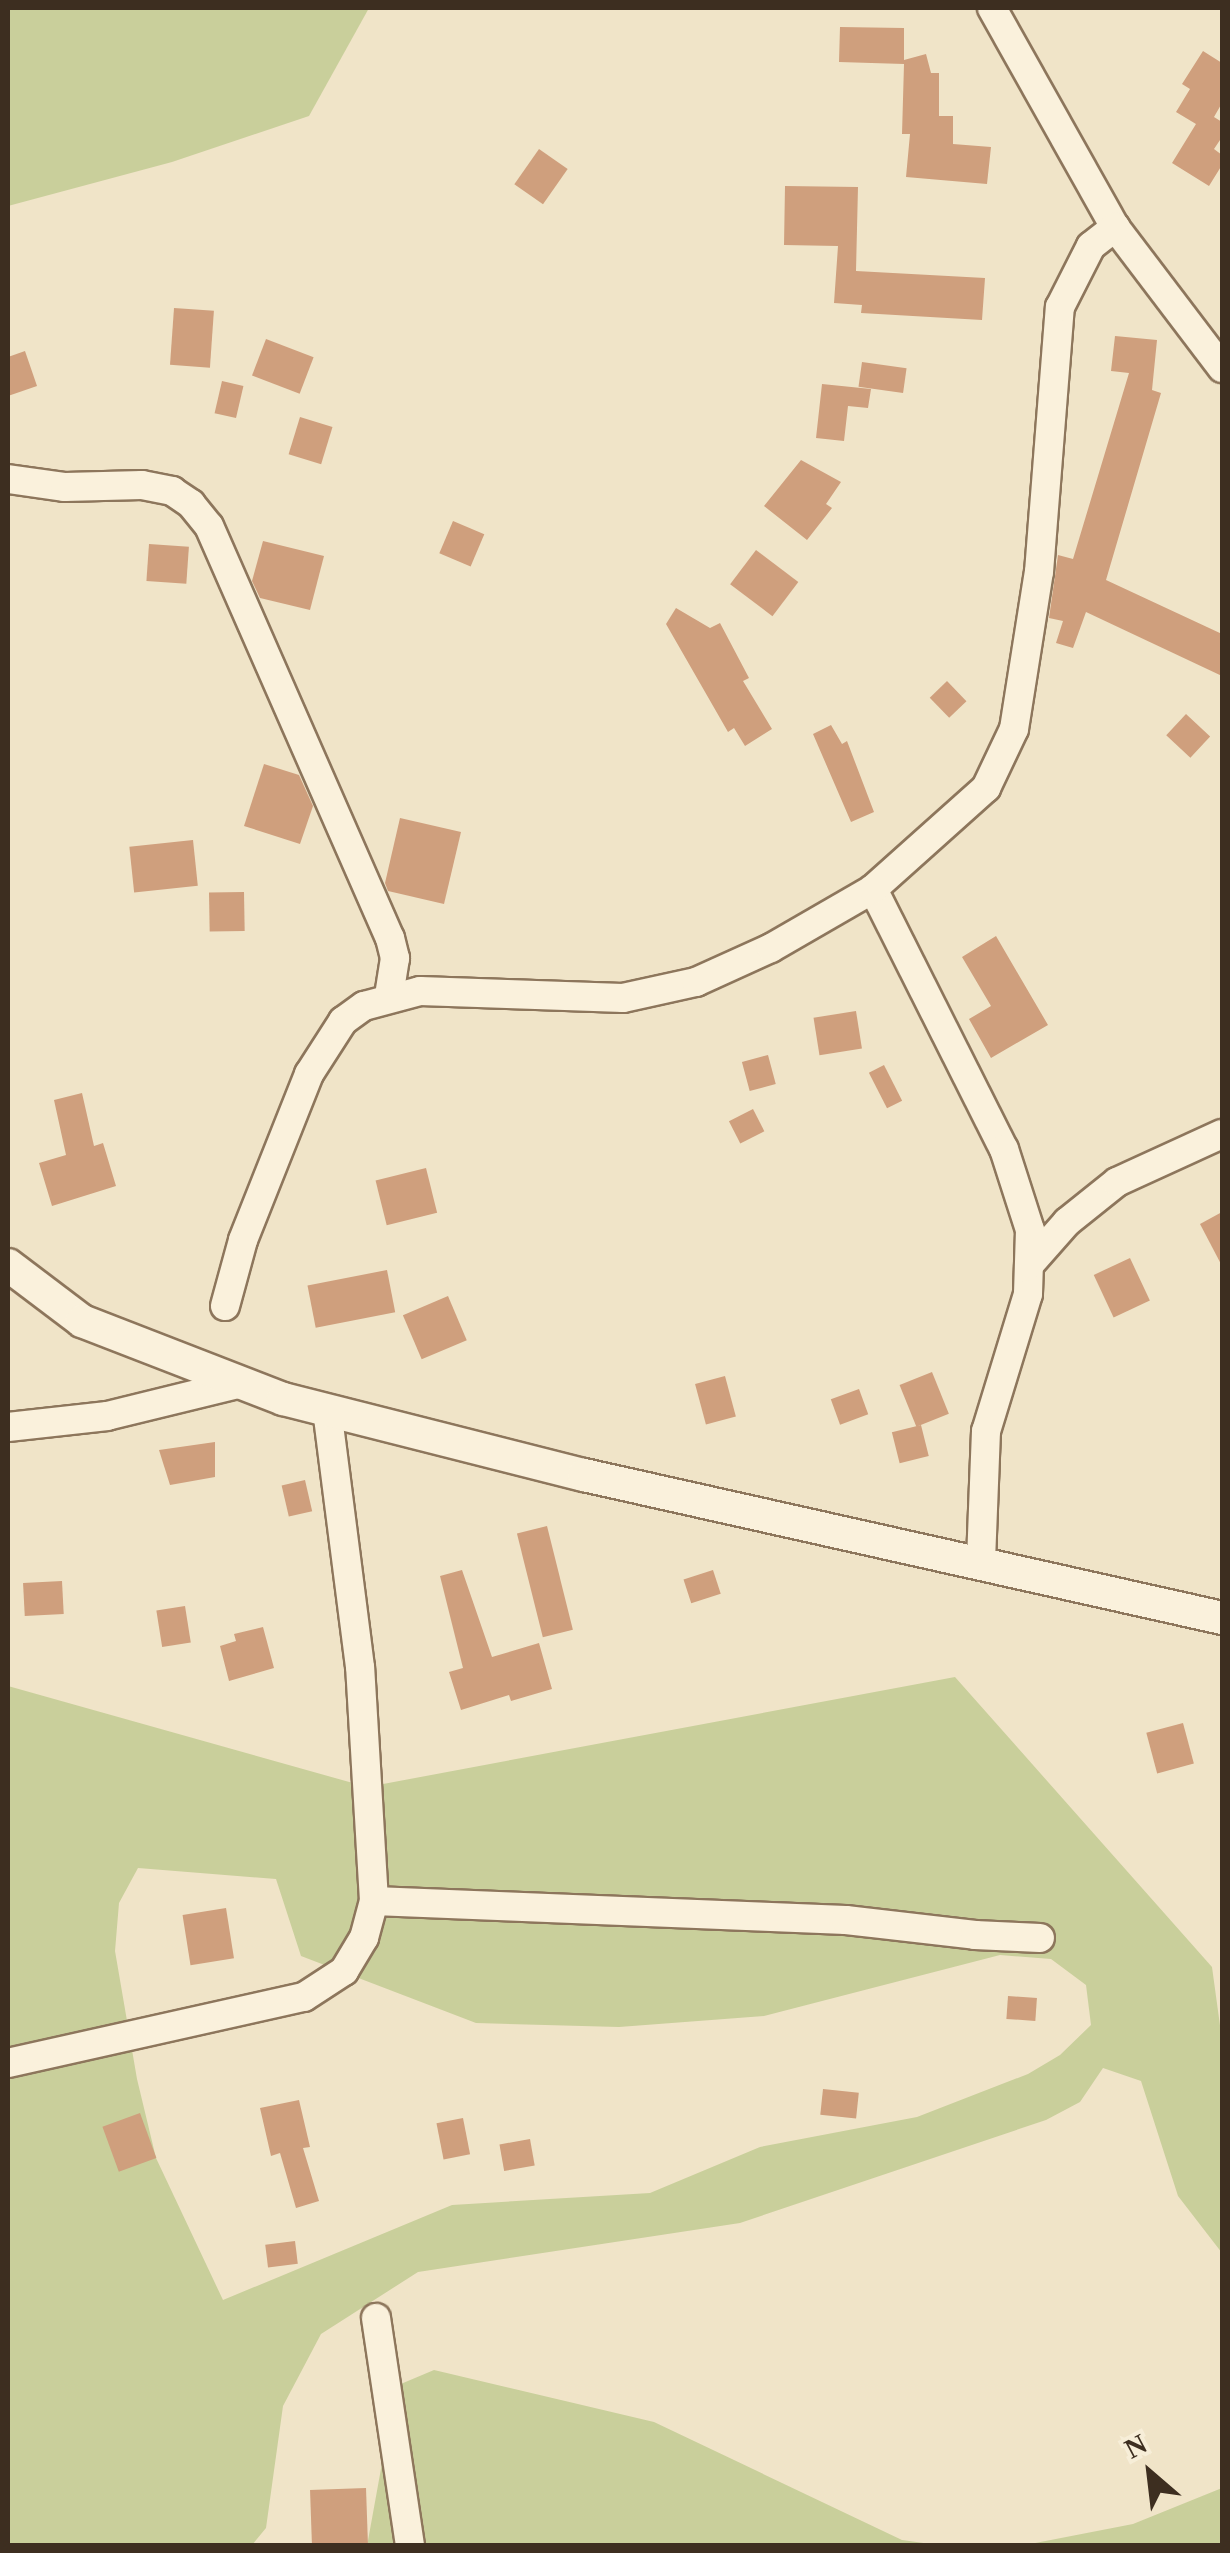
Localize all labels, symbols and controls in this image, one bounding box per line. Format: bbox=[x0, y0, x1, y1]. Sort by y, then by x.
north arrow bbox=[1100, 2423, 1200, 2523]
text: N bbox=[1119, 2428, 1152, 2465]

